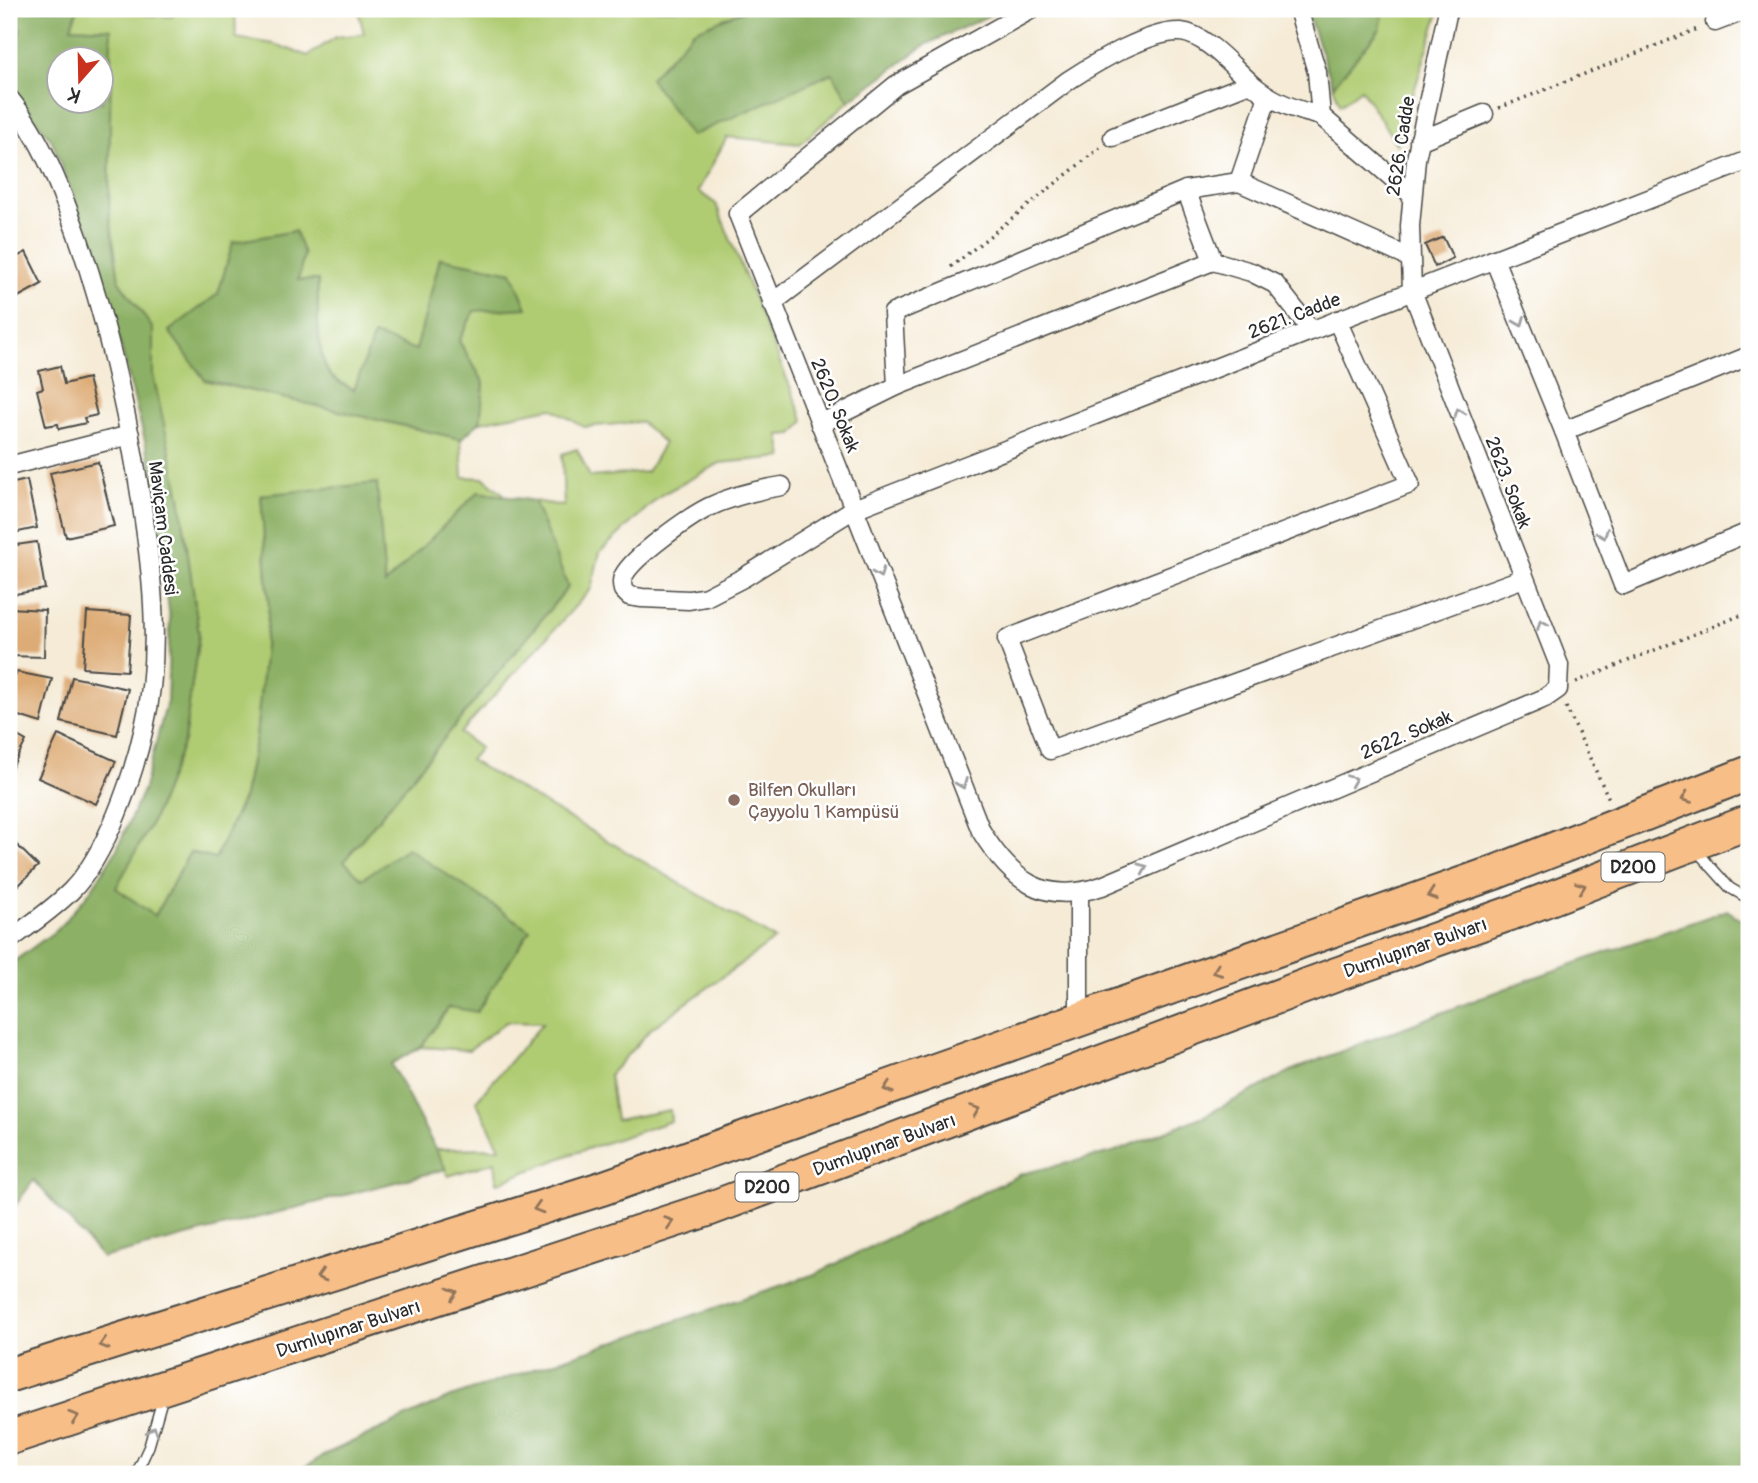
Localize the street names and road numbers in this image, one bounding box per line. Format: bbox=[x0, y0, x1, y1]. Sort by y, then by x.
street label: 2626. Cadde bbox=[1381, 94, 1421, 198]
street label: 2621. Cadde bbox=[1245, 287, 1344, 344]
street label: 2620. Sokak bbox=[805, 355, 865, 456]
street label: 2623. Sokak bbox=[1480, 433, 1537, 532]
street label: Maviçam Caddesi bbox=[143, 460, 183, 596]
street label: 2622. Sokak bbox=[1357, 705, 1456, 765]
road number: D200 bbox=[1602, 852, 1664, 882]
street label: Dumlupınar Bulvarı bbox=[1340, 912, 1490, 984]
street label: Dumlupınar Bulvarı bbox=[810, 1108, 959, 1182]
road number: D200 bbox=[736, 1172, 798, 1202]
street label: Dumlupınar Bulvarı bbox=[273, 1294, 423, 1364]

